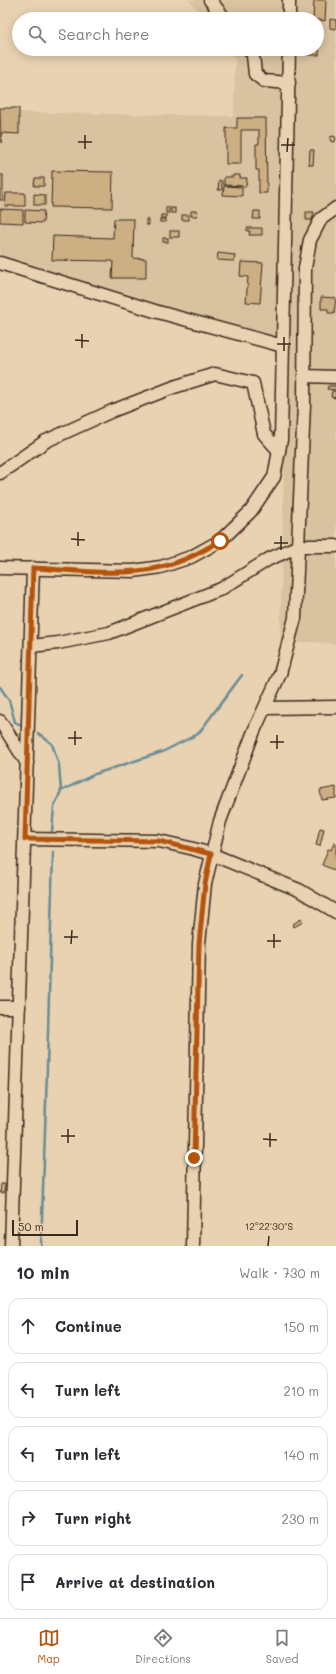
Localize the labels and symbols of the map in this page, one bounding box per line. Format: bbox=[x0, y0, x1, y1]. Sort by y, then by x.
route start bbox=[211, 532, 229, 550]
route end bbox=[185, 1149, 203, 1167]
scale bar bbox=[12, 1218, 78, 1237]
text: 12°22'30"S bbox=[245, 1219, 294, 1233]

